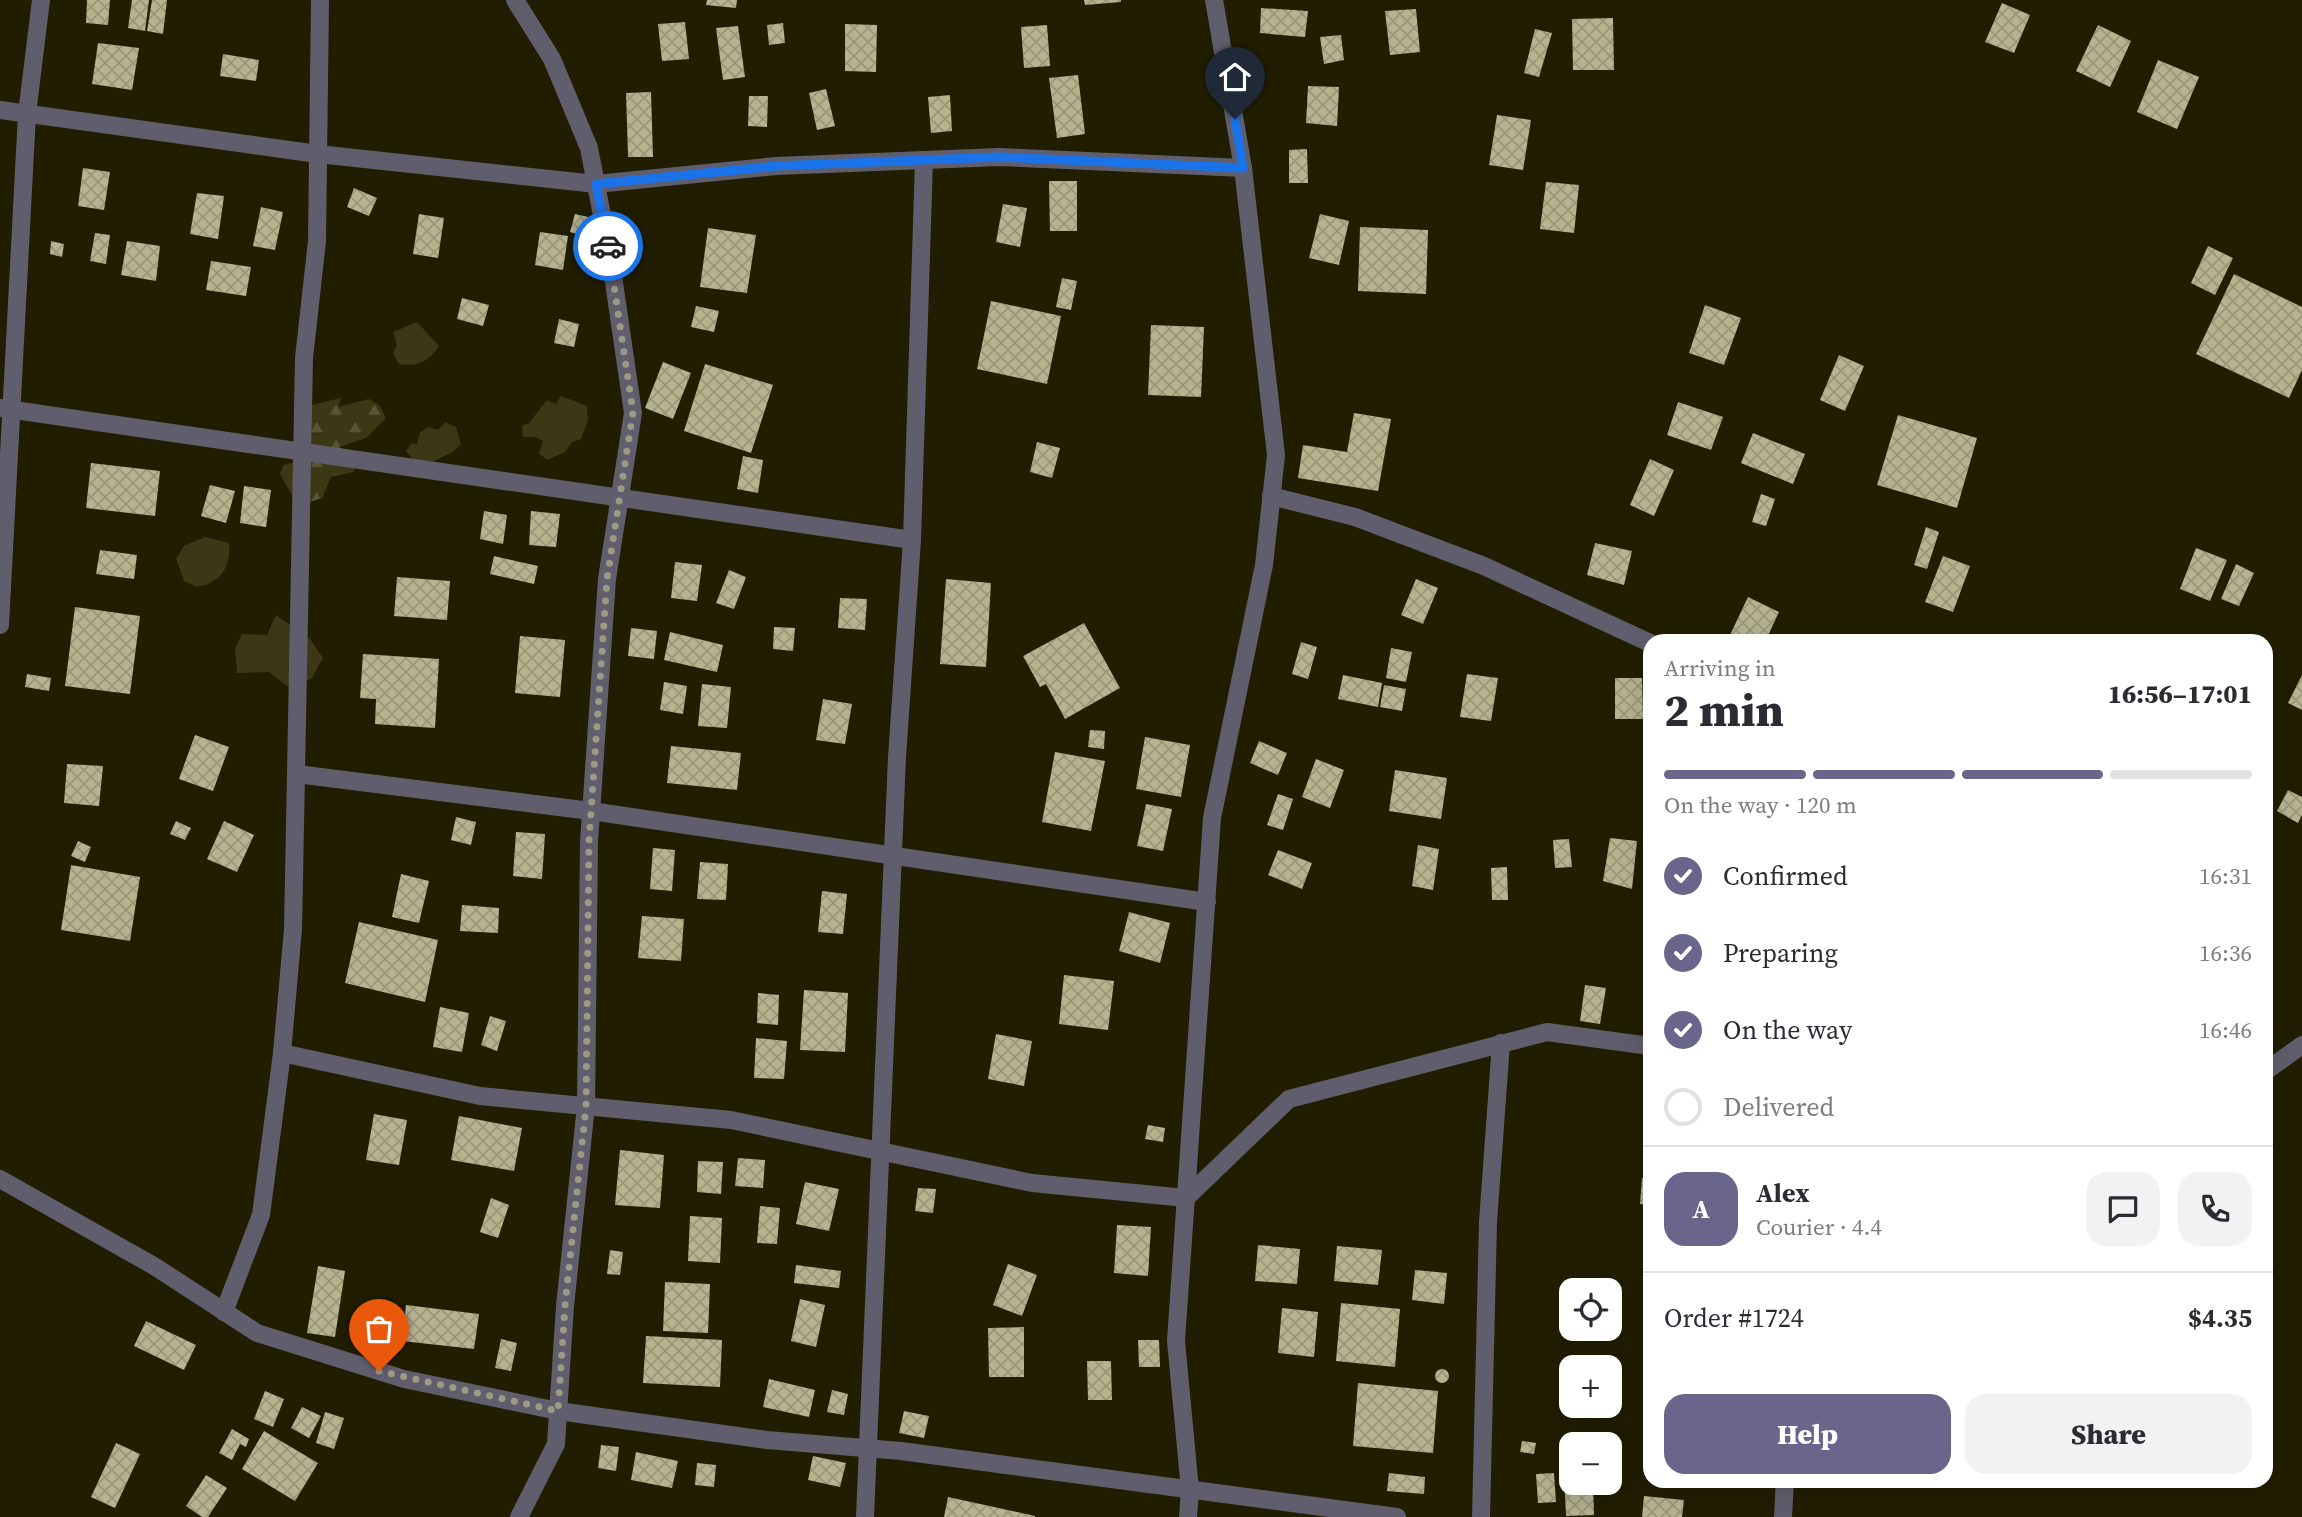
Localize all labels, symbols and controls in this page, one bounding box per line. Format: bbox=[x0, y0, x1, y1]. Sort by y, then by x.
pin bbox=[1205, 47, 1265, 119]
icon: home bbox=[1216, 58, 1254, 96]
courier bbox=[573, 211, 643, 281]
icon: car bbox=[589, 227, 627, 265]
text: Arriving in bbox=[1664, 652, 1776, 684]
text: 16:56–17:01 bbox=[2108, 676, 2252, 712]
text: 2 min bbox=[1664, 678, 1784, 741]
text: On the way · 120 m bbox=[1664, 789, 1857, 821]
icon: check bbox=[1664, 857, 1702, 895]
text: Confirmed bbox=[1723, 858, 1848, 894]
text: 16:31 bbox=[2199, 860, 2252, 892]
icon: check bbox=[1664, 934, 1702, 972]
text: Preparing bbox=[1723, 935, 1838, 971]
text: 16:36 bbox=[2199, 937, 2252, 969]
icon: check bbox=[1664, 1011, 1702, 1049]
text: On the way bbox=[1723, 1012, 1852, 1048]
text: 16:46 bbox=[2199, 1014, 2252, 1046]
text: Delivered bbox=[1723, 1089, 1834, 1125]
button: chat bbox=[2086, 1172, 2160, 1246]
button: phone bbox=[2178, 1172, 2252, 1246]
text: Alex bbox=[1756, 1175, 1810, 1211]
text: A bbox=[1692, 1191, 1710, 1227]
text: Courier · 4.4 bbox=[1756, 1211, 1882, 1243]
map controls bbox=[1559, 1278, 1622, 1495]
button: locate bbox=[1559, 1278, 1622, 1341]
pin bbox=[349, 1299, 409, 1371]
text: Order #1724 bbox=[1664, 1300, 1804, 1336]
text: $4.35 bbox=[2188, 1300, 2252, 1336]
icon: bag bbox=[360, 1310, 398, 1348]
button: + bbox=[1559, 1355, 1622, 1418]
button: Help bbox=[1664, 1394, 1951, 1474]
button: Share bbox=[1965, 1394, 2252, 1474]
button: − bbox=[1559, 1432, 1622, 1495]

